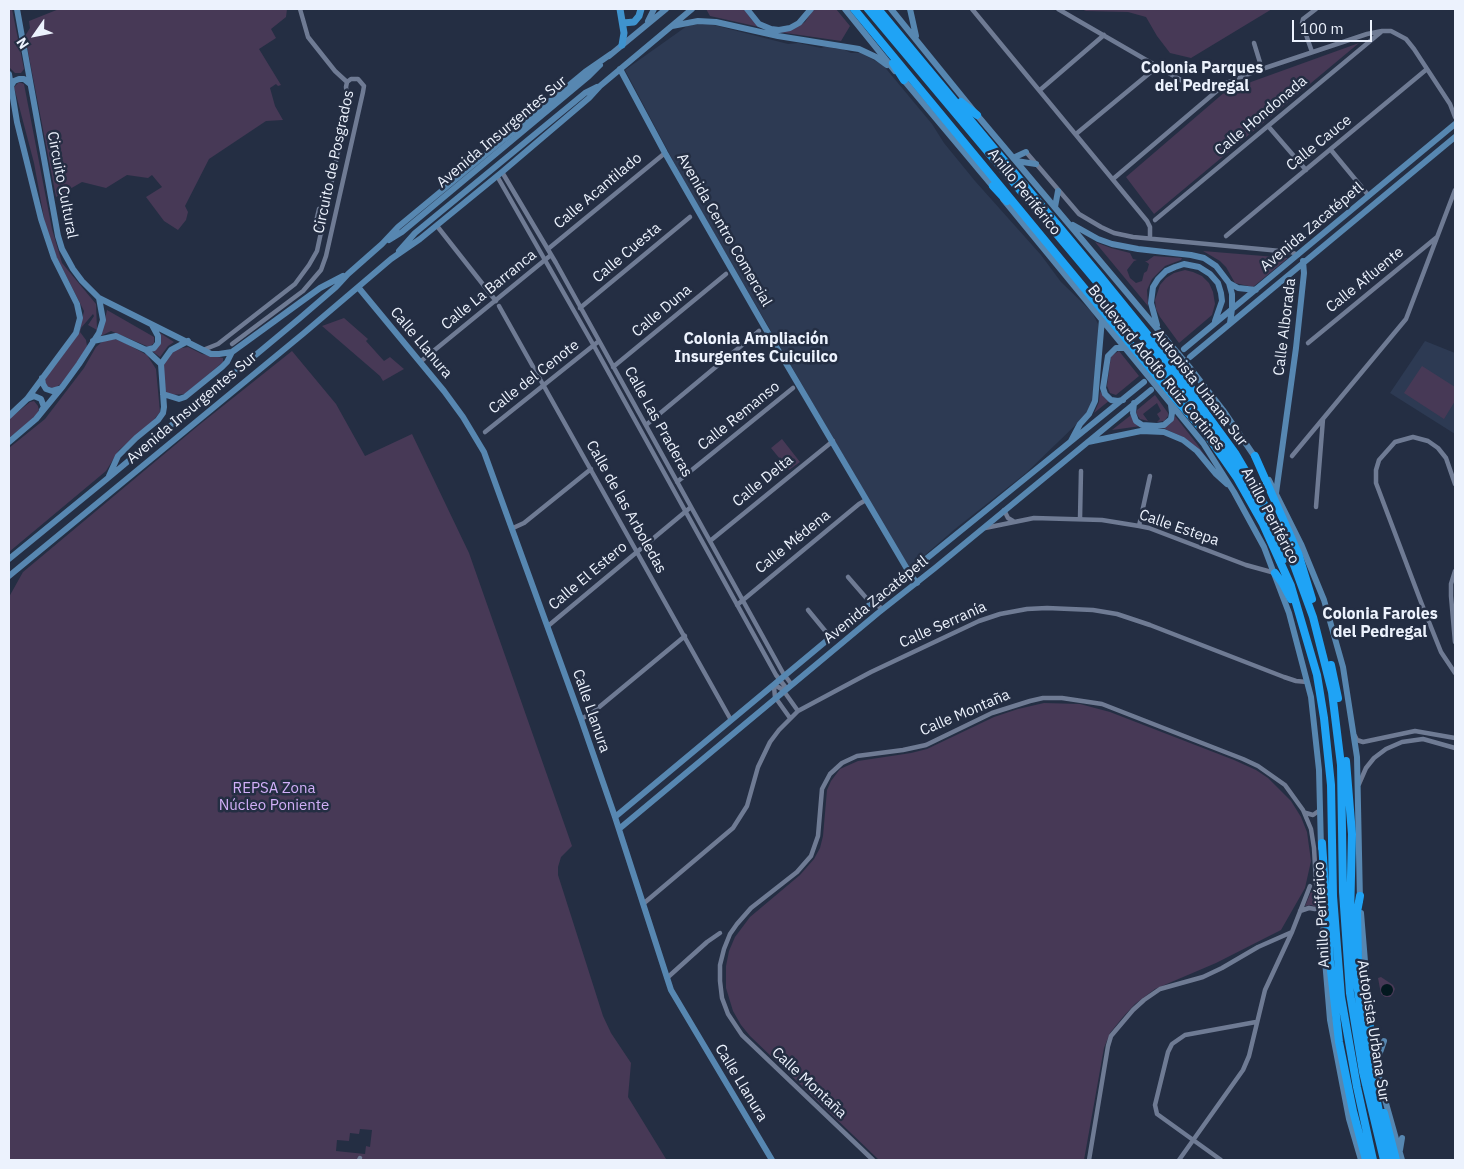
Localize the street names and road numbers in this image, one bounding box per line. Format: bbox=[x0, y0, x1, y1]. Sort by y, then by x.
street label: Avenida Insurgentes Sur bbox=[433, 72, 571, 192]
street label: Calle Hondonada bbox=[1211, 72, 1311, 160]
street label: Circuito de Posgrados bbox=[310, 89, 358, 235]
street label: Calle Cauce bbox=[1283, 111, 1355, 175]
street label: Circuito Cultural bbox=[43, 130, 81, 240]
street label: Anillo Periférico bbox=[984, 145, 1064, 239]
street label: Calle Acantilado bbox=[550, 149, 646, 233]
street label: Avenida Centro Comercial bbox=[673, 150, 775, 310]
street label: Avenida Zacatépetl bbox=[1257, 179, 1367, 275]
street label: Calle Cuesta bbox=[589, 219, 665, 287]
street label: Calle Afluente bbox=[1323, 243, 1407, 317]
street label: Calle La Barranca bbox=[438, 246, 540, 334]
street label: Calle Alborada bbox=[1270, 277, 1300, 377]
street label: Calle Duna bbox=[629, 281, 695, 341]
street label: Boulevard Adolfo Ruiz Cortines bbox=[1084, 281, 1228, 455]
street label: Calle Llanura bbox=[386, 304, 456, 382]
street label: Autopista Urbana Sur bbox=[1149, 326, 1251, 450]
street label: Calle del Cenote bbox=[485, 336, 583, 418]
street label: Avenida Insurgentes Sur bbox=[123, 348, 261, 468]
street label: Calle Las Praderas bbox=[620, 364, 696, 480]
street label: Calle Remanso bbox=[694, 378, 784, 454]
street label: Calle de las Arboledas bbox=[582, 437, 670, 577]
street label: Calle Delta bbox=[729, 451, 797, 511]
street label: Anillo Periférico bbox=[1237, 465, 1303, 567]
street label: Calle Médena bbox=[752, 506, 834, 578]
street label: Calle Estepa bbox=[1137, 506, 1221, 550]
street label: Calle El Estero bbox=[545, 538, 631, 614]
street label: Avenida Zacatépetl bbox=[820, 552, 932, 648]
street label: Calle Serranía bbox=[897, 598, 989, 652]
street label: Calle Llanura bbox=[568, 667, 614, 755]
street label: Calle Montaña bbox=[917, 686, 1013, 740]
street label: Anillo Periférico bbox=[1310, 861, 1334, 969]
street label: Autopista Urbana Sur bbox=[1353, 959, 1393, 1103]
street label: Calle Llanura bbox=[711, 1041, 771, 1125]
street label: Calle Montaña bbox=[768, 1044, 850, 1122]

